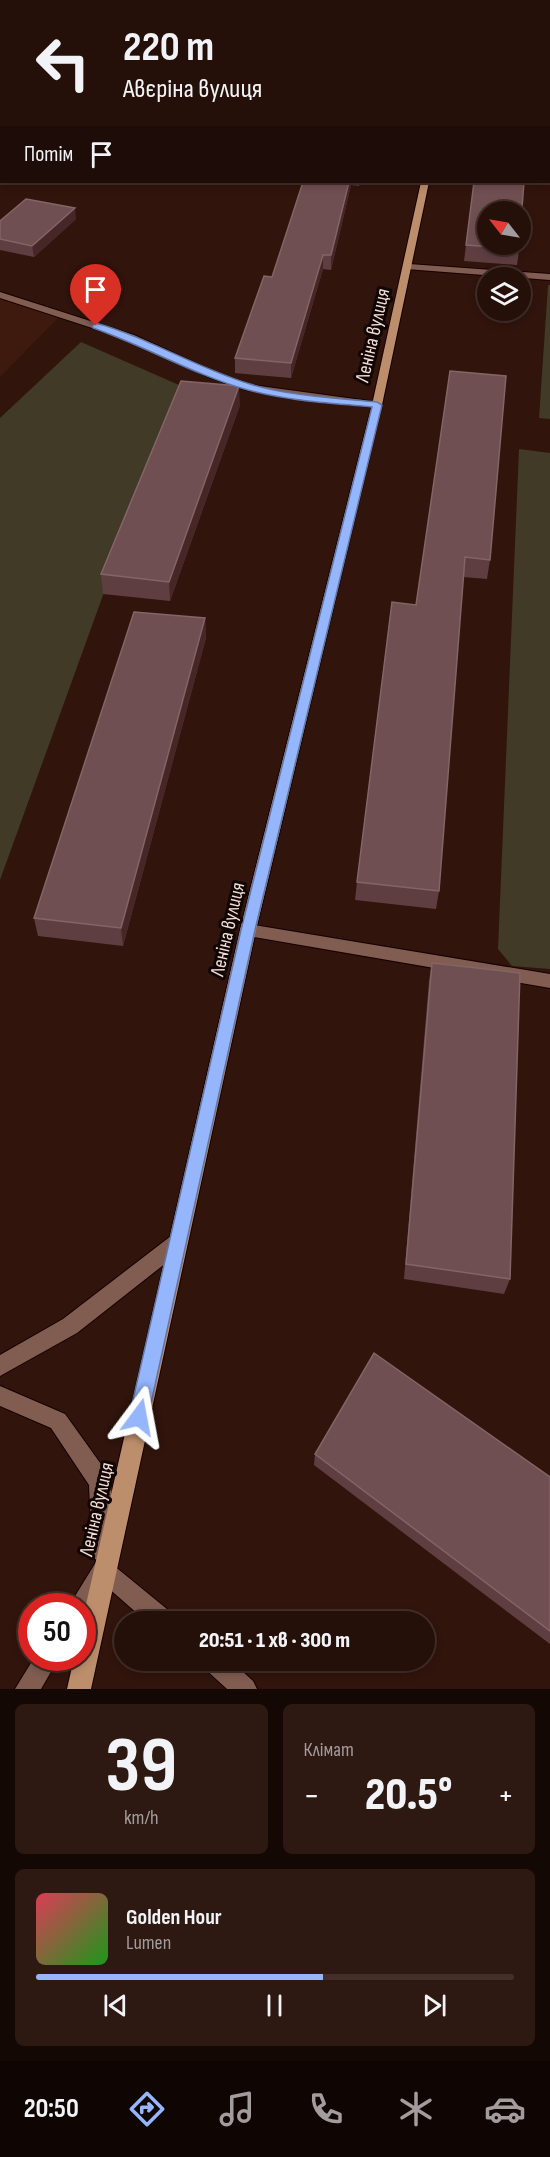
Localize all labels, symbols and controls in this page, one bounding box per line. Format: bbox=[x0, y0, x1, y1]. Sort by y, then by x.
text: 220 m bbox=[123, 22, 214, 73]
icon: left bbox=[24, 24, 102, 102]
text: Авєріна вулиця bbox=[123, 73, 262, 105]
icon: arrive bbox=[85, 138, 118, 171]
text: Потім bbox=[24, 141, 73, 168]
north arrow bbox=[477, 201, 531, 255]
map controls bbox=[477, 201, 531, 321]
pin bbox=[70, 264, 121, 326]
button: layers bbox=[477, 267, 531, 321]
icon: arrive bbox=[79, 273, 112, 306]
street label: Леніна вулиця bbox=[350, 286, 395, 385]
street label: Леніна вулиця bbox=[205, 880, 250, 979]
position arrow bbox=[107, 1385, 171, 1449]
street label: Леніна вулиця bbox=[74, 1460, 119, 1559]
speed limit sign: 50 bbox=[18, 1593, 96, 1671]
text: 20:51 · 1 хв · 300 m bbox=[199, 1627, 350, 1654]
text: 39 bbox=[105, 1720, 177, 1813]
text: Клімат bbox=[304, 1738, 354, 1762]
text: 20.5° bbox=[365, 1768, 452, 1823]
text: − bbox=[304, 1776, 320, 1816]
text: + bbox=[498, 1776, 514, 1816]
text: km/h bbox=[124, 1806, 159, 1830]
text: Golden Hour bbox=[126, 1904, 222, 1931]
text: Lumen bbox=[126, 1931, 171, 1955]
icon: previous bbox=[99, 1989, 132, 2022]
icon: pause bbox=[258, 1989, 291, 2022]
icon: next bbox=[418, 1989, 451, 2022]
icon: directions bbox=[126, 2088, 168, 2130]
icon: music bbox=[216, 2088, 258, 2130]
icon: phone bbox=[305, 2088, 347, 2130]
icon: climate bbox=[395, 2088, 437, 2130]
icon: car bbox=[484, 2088, 526, 2130]
text: 20:50 bbox=[24, 2093, 79, 2125]

